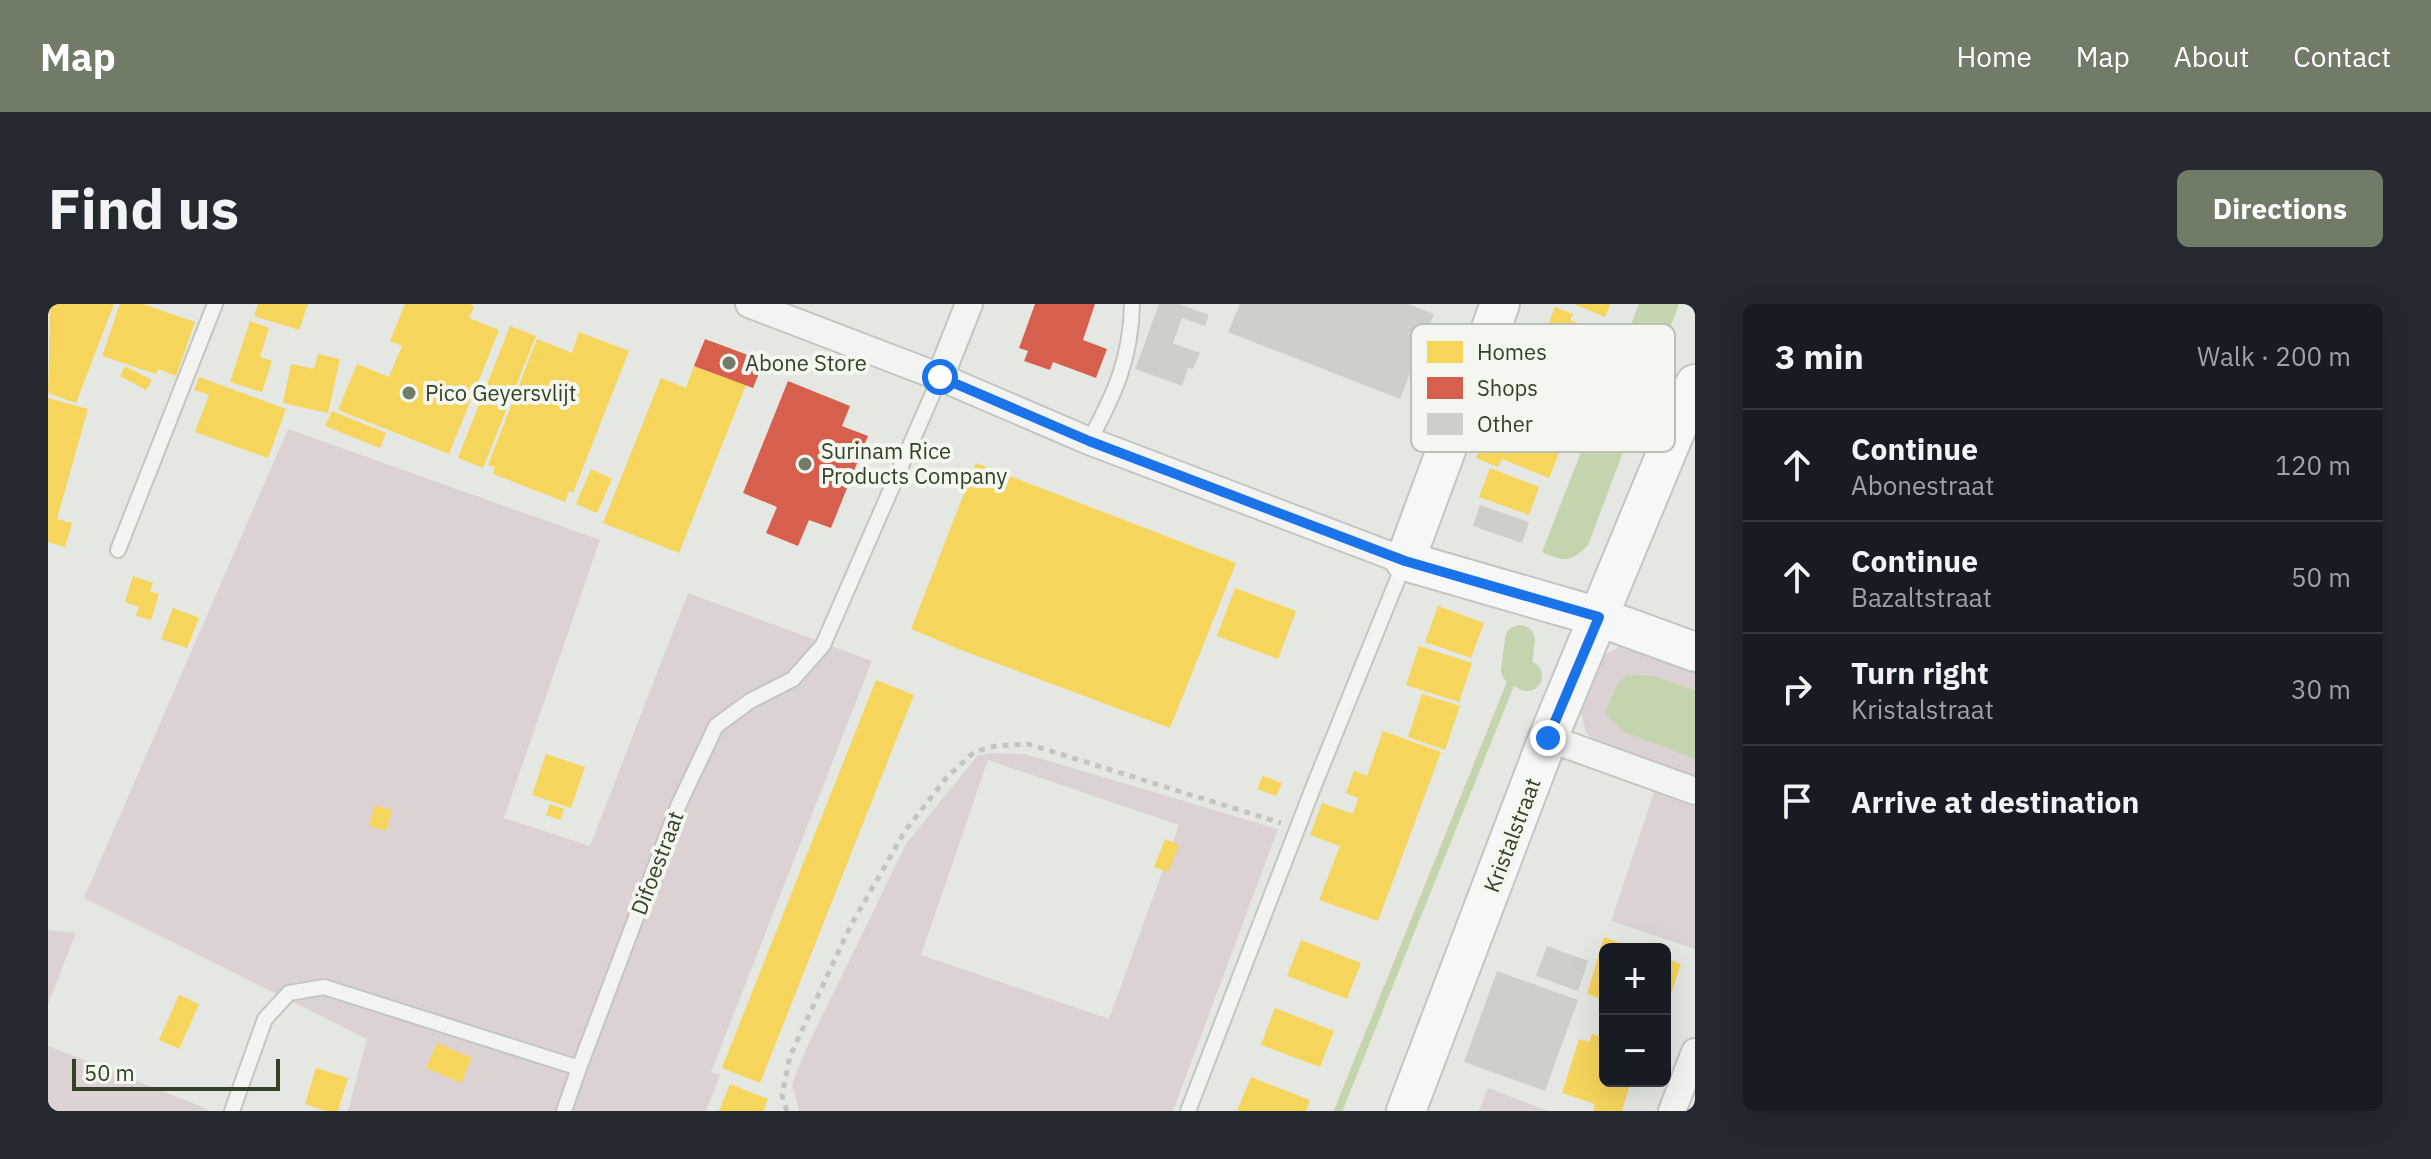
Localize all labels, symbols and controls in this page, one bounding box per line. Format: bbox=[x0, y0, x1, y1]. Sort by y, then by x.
text: Map bbox=[40, 32, 116, 81]
text: Home bbox=[1956, 38, 2032, 75]
text: Map bbox=[2076, 38, 2130, 75]
text: About bbox=[2174, 38, 2249, 75]
text: Contact bbox=[2293, 38, 2391, 75]
button: Directions bbox=[2177, 170, 2383, 247]
text: Find us bbox=[48, 172, 239, 244]
legend bbox=[1411, 324, 1675, 452]
text: 3 min bbox=[1775, 334, 1864, 378]
text: Homes bbox=[1477, 337, 1547, 366]
text: Walk · 200 m bbox=[2197, 339, 2351, 373]
place label: Abone Store bbox=[745, 348, 867, 377]
marker: Abone Store bbox=[720, 354, 738, 372]
route start bbox=[922, 359, 958, 395]
text: Shops bbox=[1477, 373, 1538, 402]
place label: Pico Geyersvlijt bbox=[425, 378, 577, 407]
marker: Pico Geyersvlijt bbox=[400, 384, 418, 402]
text: Other bbox=[1477, 409, 1533, 438]
text: Continue bbox=[1851, 429, 1978, 468]
place label: Surinam Rice Products Company bbox=[821, 436, 1007, 490]
icon: ahead bbox=[1775, 443, 1819, 487]
text: 120 m bbox=[2275, 448, 2351, 482]
marker: Surinam Rice Products Company bbox=[796, 455, 814, 473]
text: Abonestraat bbox=[1851, 468, 1994, 502]
text: Continue bbox=[1851, 541, 1978, 580]
icon: ahead bbox=[1775, 555, 1819, 599]
text: 50 m bbox=[2291, 560, 2351, 594]
text: Bazaltstraat bbox=[1851, 580, 1992, 614]
text: Turn right bbox=[1851, 653, 1989, 692]
icon: right bbox=[1775, 667, 1819, 711]
text: 30 m bbox=[2291, 672, 2351, 706]
text: Kristalstraat bbox=[1851, 692, 1994, 726]
route end bbox=[1530, 720, 1566, 756]
street label: Kristalstraat bbox=[1476, 773, 1547, 896]
icon: arrive bbox=[1775, 779, 1819, 823]
text: Arrive at destination bbox=[1851, 782, 2139, 821]
street label: Difoestraat bbox=[623, 807, 690, 919]
map controls bbox=[1599, 943, 1671, 1087]
button: + bbox=[1599, 943, 1671, 1015]
button: − bbox=[1599, 1015, 1671, 1087]
scale bar bbox=[72, 1055, 280, 1091]
text: 50 m bbox=[84, 1058, 135, 1087]

